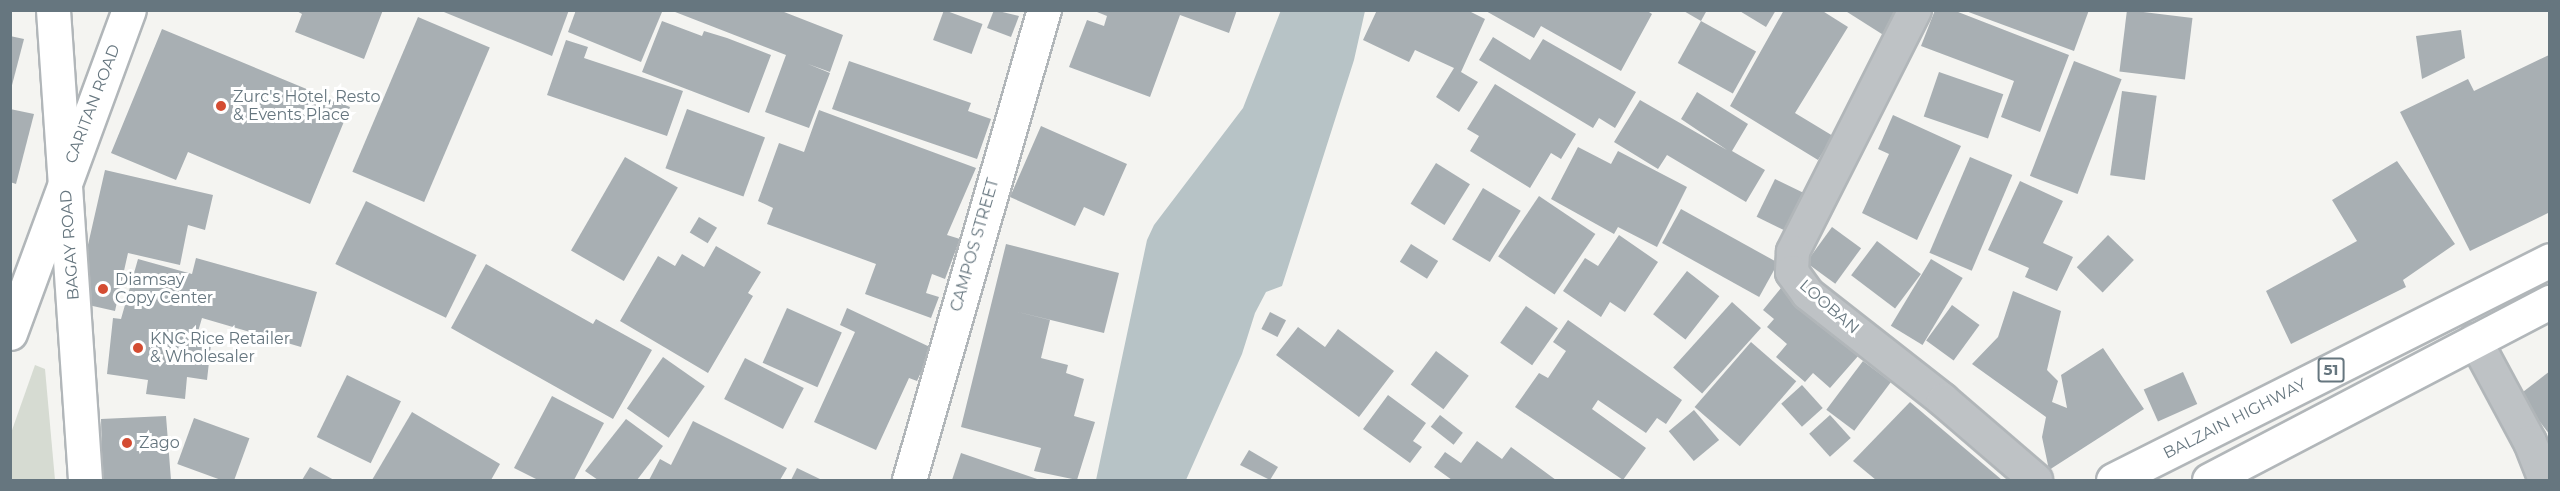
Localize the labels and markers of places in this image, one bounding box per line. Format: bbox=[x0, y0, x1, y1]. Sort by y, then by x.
place label: Zurc's Hotel, Resto & Events Place bbox=[233, 87, 381, 125]
marker: Zurc's Hotel, Resto & Events Place bbox=[214, 99, 228, 113]
place label: Diamsay Copy Center bbox=[115, 270, 213, 308]
marker: Diamsay Copy Center bbox=[96, 282, 110, 296]
place label: KNC Rice Retailer & Wholesaler bbox=[150, 329, 290, 367]
marker: KNC Rice Retailer & Wholesaler bbox=[131, 341, 145, 355]
place label: Zago bbox=[139, 433, 180, 453]
marker: Zago bbox=[120, 436, 134, 450]

